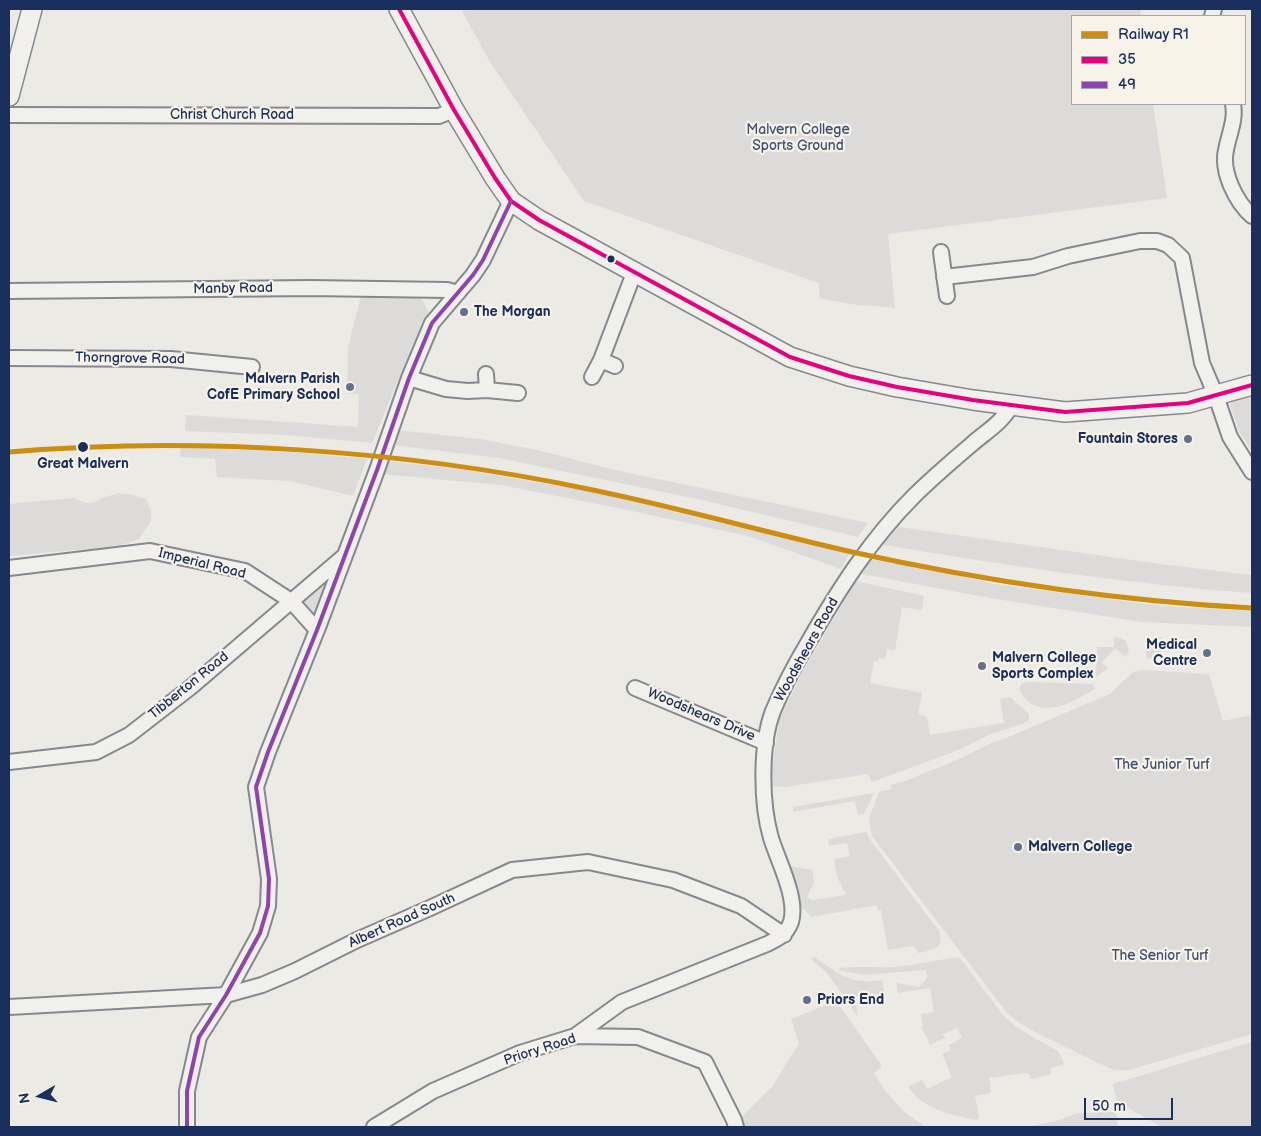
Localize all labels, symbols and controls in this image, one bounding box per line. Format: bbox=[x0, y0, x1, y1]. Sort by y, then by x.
legend bbox=[1071, 15, 1246, 105]
text: Railway R1 bbox=[1118, 25, 1189, 44]
text: 35 bbox=[1118, 50, 1136, 69]
text: 49 bbox=[1118, 75, 1136, 94]
street label: Christ Church Road bbox=[170, 107, 294, 123]
park label: Malvern College Sports Ground bbox=[746, 122, 850, 154]
unlabelled marker bbox=[606, 254, 616, 264]
street label: Manby Road bbox=[193, 280, 273, 298]
place label: The Morgan bbox=[474, 304, 551, 320]
marker: The Morgan bbox=[458, 306, 470, 318]
street label: Thorngrove Road bbox=[75, 350, 185, 368]
place label: Malvern Parish CofE Primary School bbox=[207, 371, 340, 404]
marker: Malvern Parish CofE Primary School bbox=[344, 381, 356, 393]
place label: Fountain Stores bbox=[1078, 431, 1178, 447]
marker: Fountain Stores bbox=[1182, 433, 1194, 445]
marker: Great Malvern bbox=[76, 440, 90, 454]
place label: Great Malvern bbox=[37, 456, 129, 472]
street label: Imperial Road bbox=[157, 545, 247, 583]
street label: Woodshears Road bbox=[771, 595, 843, 705]
place label: Medical Centre bbox=[1146, 637, 1197, 670]
marker: Medical Centre bbox=[1201, 647, 1213, 659]
street label: Tibberton Road bbox=[146, 649, 232, 723]
place label: Malvern College Sports Complex bbox=[992, 650, 1096, 682]
marker: Malvern College Sports Complex bbox=[976, 660, 988, 672]
street label: Woodshears Drive bbox=[645, 685, 757, 745]
park label: The Junior Turf bbox=[1114, 757, 1210, 773]
place label: Malvern College bbox=[1028, 839, 1132, 855]
marker: Malvern College bbox=[1012, 841, 1024, 853]
street label: Albert Road South bbox=[346, 890, 458, 952]
park label: The Senior Turf bbox=[1111, 948, 1209, 964]
place label: Priors End bbox=[817, 992, 884, 1008]
marker: Priors End bbox=[801, 994, 813, 1006]
street label: Priory Road bbox=[502, 1030, 578, 1070]
north arrow bbox=[15, 1071, 65, 1121]
scale bar bbox=[1086, 1088, 1175, 1120]
text: N bbox=[16, 1092, 34, 1105]
text: 50 m bbox=[1092, 1097, 1126, 1116]

